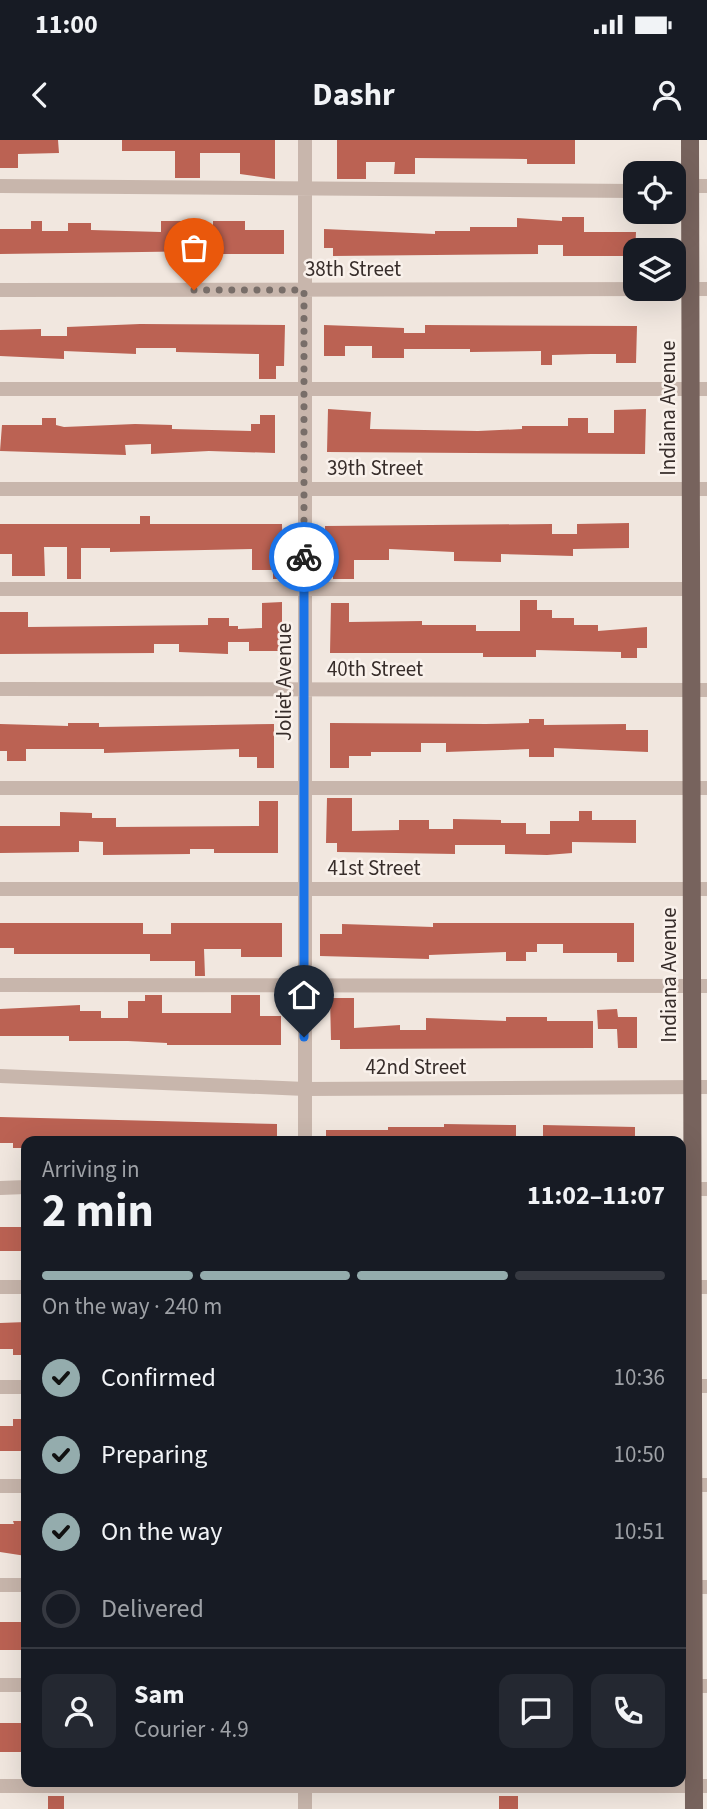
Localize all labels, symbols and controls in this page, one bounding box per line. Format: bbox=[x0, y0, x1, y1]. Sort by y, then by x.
text: 11:00 bbox=[35, 6, 98, 43]
text: Dashr bbox=[312, 72, 395, 118]
icon: back bbox=[21, 76, 59, 114]
icon: person bbox=[648, 76, 686, 114]
map controls bbox=[623, 161, 686, 301]
button: locate bbox=[623, 161, 686, 224]
pin bbox=[164, 218, 224, 290]
icon: bag bbox=[175, 229, 213, 267]
button: layers bbox=[623, 238, 686, 301]
street label: 38th Street bbox=[305, 254, 401, 284]
street label: Indiana Avenue bbox=[653, 340, 683, 476]
street label: 39th Street bbox=[327, 453, 423, 483]
courier bbox=[269, 522, 339, 592]
icon: bike bbox=[285, 538, 323, 576]
street label: Joliet Avenue bbox=[269, 623, 299, 741]
street label: 40th Street bbox=[327, 654, 423, 684]
street label: 41st Street bbox=[327, 853, 421, 883]
street label: Indiana Avenue bbox=[654, 907, 684, 1043]
pin bbox=[274, 965, 334, 1037]
icon: home bbox=[285, 976, 323, 1014]
street label: 42nd Street bbox=[366, 1052, 466, 1082]
text: Arriving in bbox=[42, 1153, 140, 1186]
text: 11:02–11:07 bbox=[527, 1177, 665, 1214]
text: 2 min bbox=[42, 1179, 154, 1244]
text: On the way · 240 m bbox=[42, 1290, 222, 1323]
icon: check bbox=[42, 1359, 80, 1397]
text: Confirmed bbox=[101, 1359, 216, 1396]
text: 10:36 bbox=[614, 1361, 665, 1394]
icon: check bbox=[42, 1436, 80, 1474]
text: Preparing bbox=[101, 1436, 207, 1473]
text: 10:50 bbox=[614, 1438, 665, 1471]
icon: check bbox=[42, 1513, 80, 1551]
text: On the way bbox=[101, 1513, 222, 1550]
text: 10:51 bbox=[614, 1515, 665, 1548]
text: Delivered bbox=[101, 1590, 204, 1627]
button: person bbox=[42, 1674, 116, 1748]
button: chat bbox=[499, 1674, 573, 1748]
button: phone bbox=[591, 1674, 665, 1748]
text: Sam bbox=[134, 1676, 184, 1713]
text: Courier · 4.9 bbox=[134, 1713, 249, 1746]

